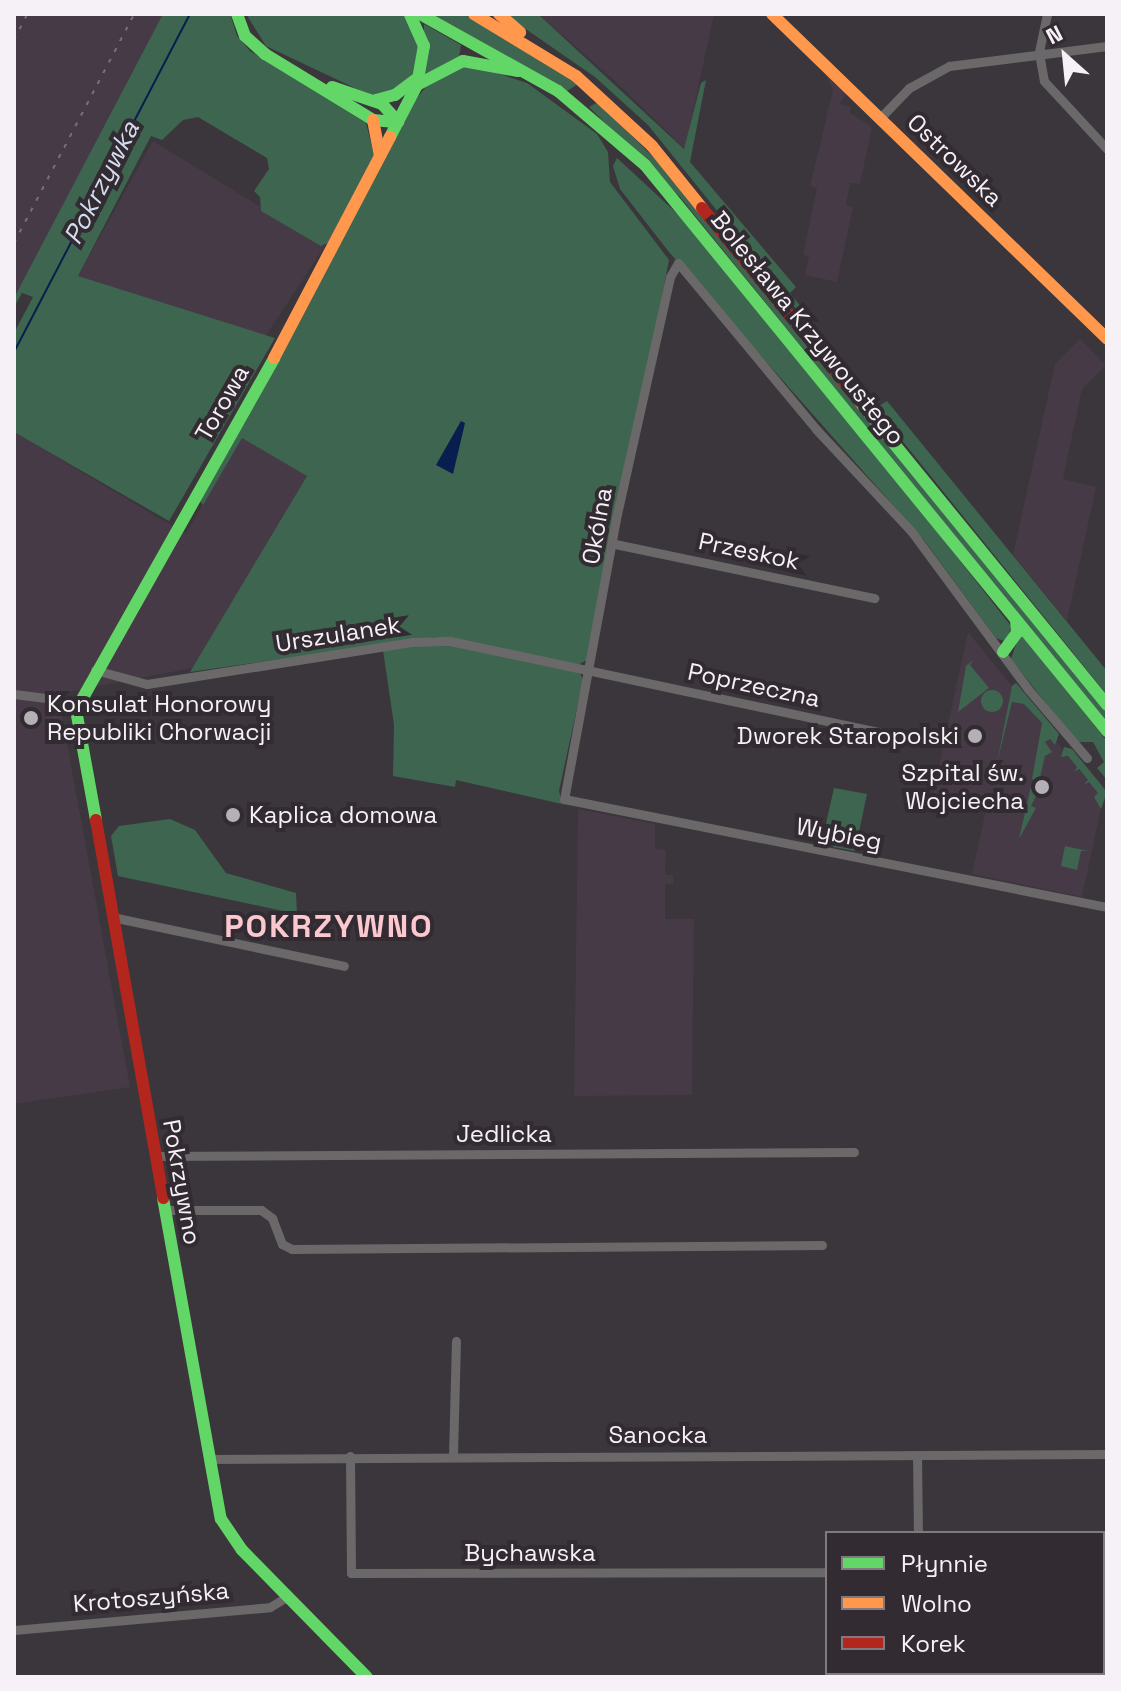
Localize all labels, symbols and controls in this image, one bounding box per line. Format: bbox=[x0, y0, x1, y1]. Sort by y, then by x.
north arrow bbox=[1025, 16, 1105, 96]
text: N bbox=[1041, 19, 1067, 50]
street label: Ostrowska bbox=[902, 108, 1008, 212]
water label: Pokrzywka bbox=[58, 116, 146, 250]
street label: Bolesława Krzywoustego bbox=[705, 206, 911, 450]
street label: Torowa bbox=[189, 360, 255, 446]
street label: Okólna bbox=[576, 485, 618, 567]
street label: Przeskok bbox=[696, 526, 802, 576]
street label: Urszulanek bbox=[273, 610, 403, 658]
street label: Poprzeczna bbox=[685, 657, 823, 713]
place label: Konsulat Honorowy Republiki Chorwacji bbox=[47, 690, 271, 746]
marker: Konsulat Honorowy Republiki Chorwacji bbox=[22, 709, 40, 727]
place label: Dworek Staropolski bbox=[737, 722, 959, 750]
marker: Dworek Staropolski bbox=[966, 727, 984, 745]
place label: Szpital św. Wojciecha bbox=[902, 759, 1024, 815]
marker: Szpital św. Wojciecha bbox=[1031, 776, 1053, 798]
place label: Kaplica domowa bbox=[249, 801, 437, 829]
marker: Kaplica domowa bbox=[224, 806, 242, 824]
street label: Wybieg bbox=[794, 812, 884, 856]
district label: POKRZYWNO bbox=[224, 907, 434, 945]
street label: Pokrzywno bbox=[157, 1117, 207, 1247]
street label: Jedlicka bbox=[456, 1120, 552, 1148]
street label: Sanocka bbox=[609, 1421, 707, 1449]
legend bbox=[825, 1531, 1105, 1675]
street label: Bychawska bbox=[464, 1539, 596, 1567]
text: Płynnie bbox=[901, 1548, 988, 1579]
street label: Krotoszyńska bbox=[72, 1576, 230, 1618]
text: Wolno bbox=[901, 1588, 972, 1619]
text: Korek bbox=[901, 1628, 966, 1659]

